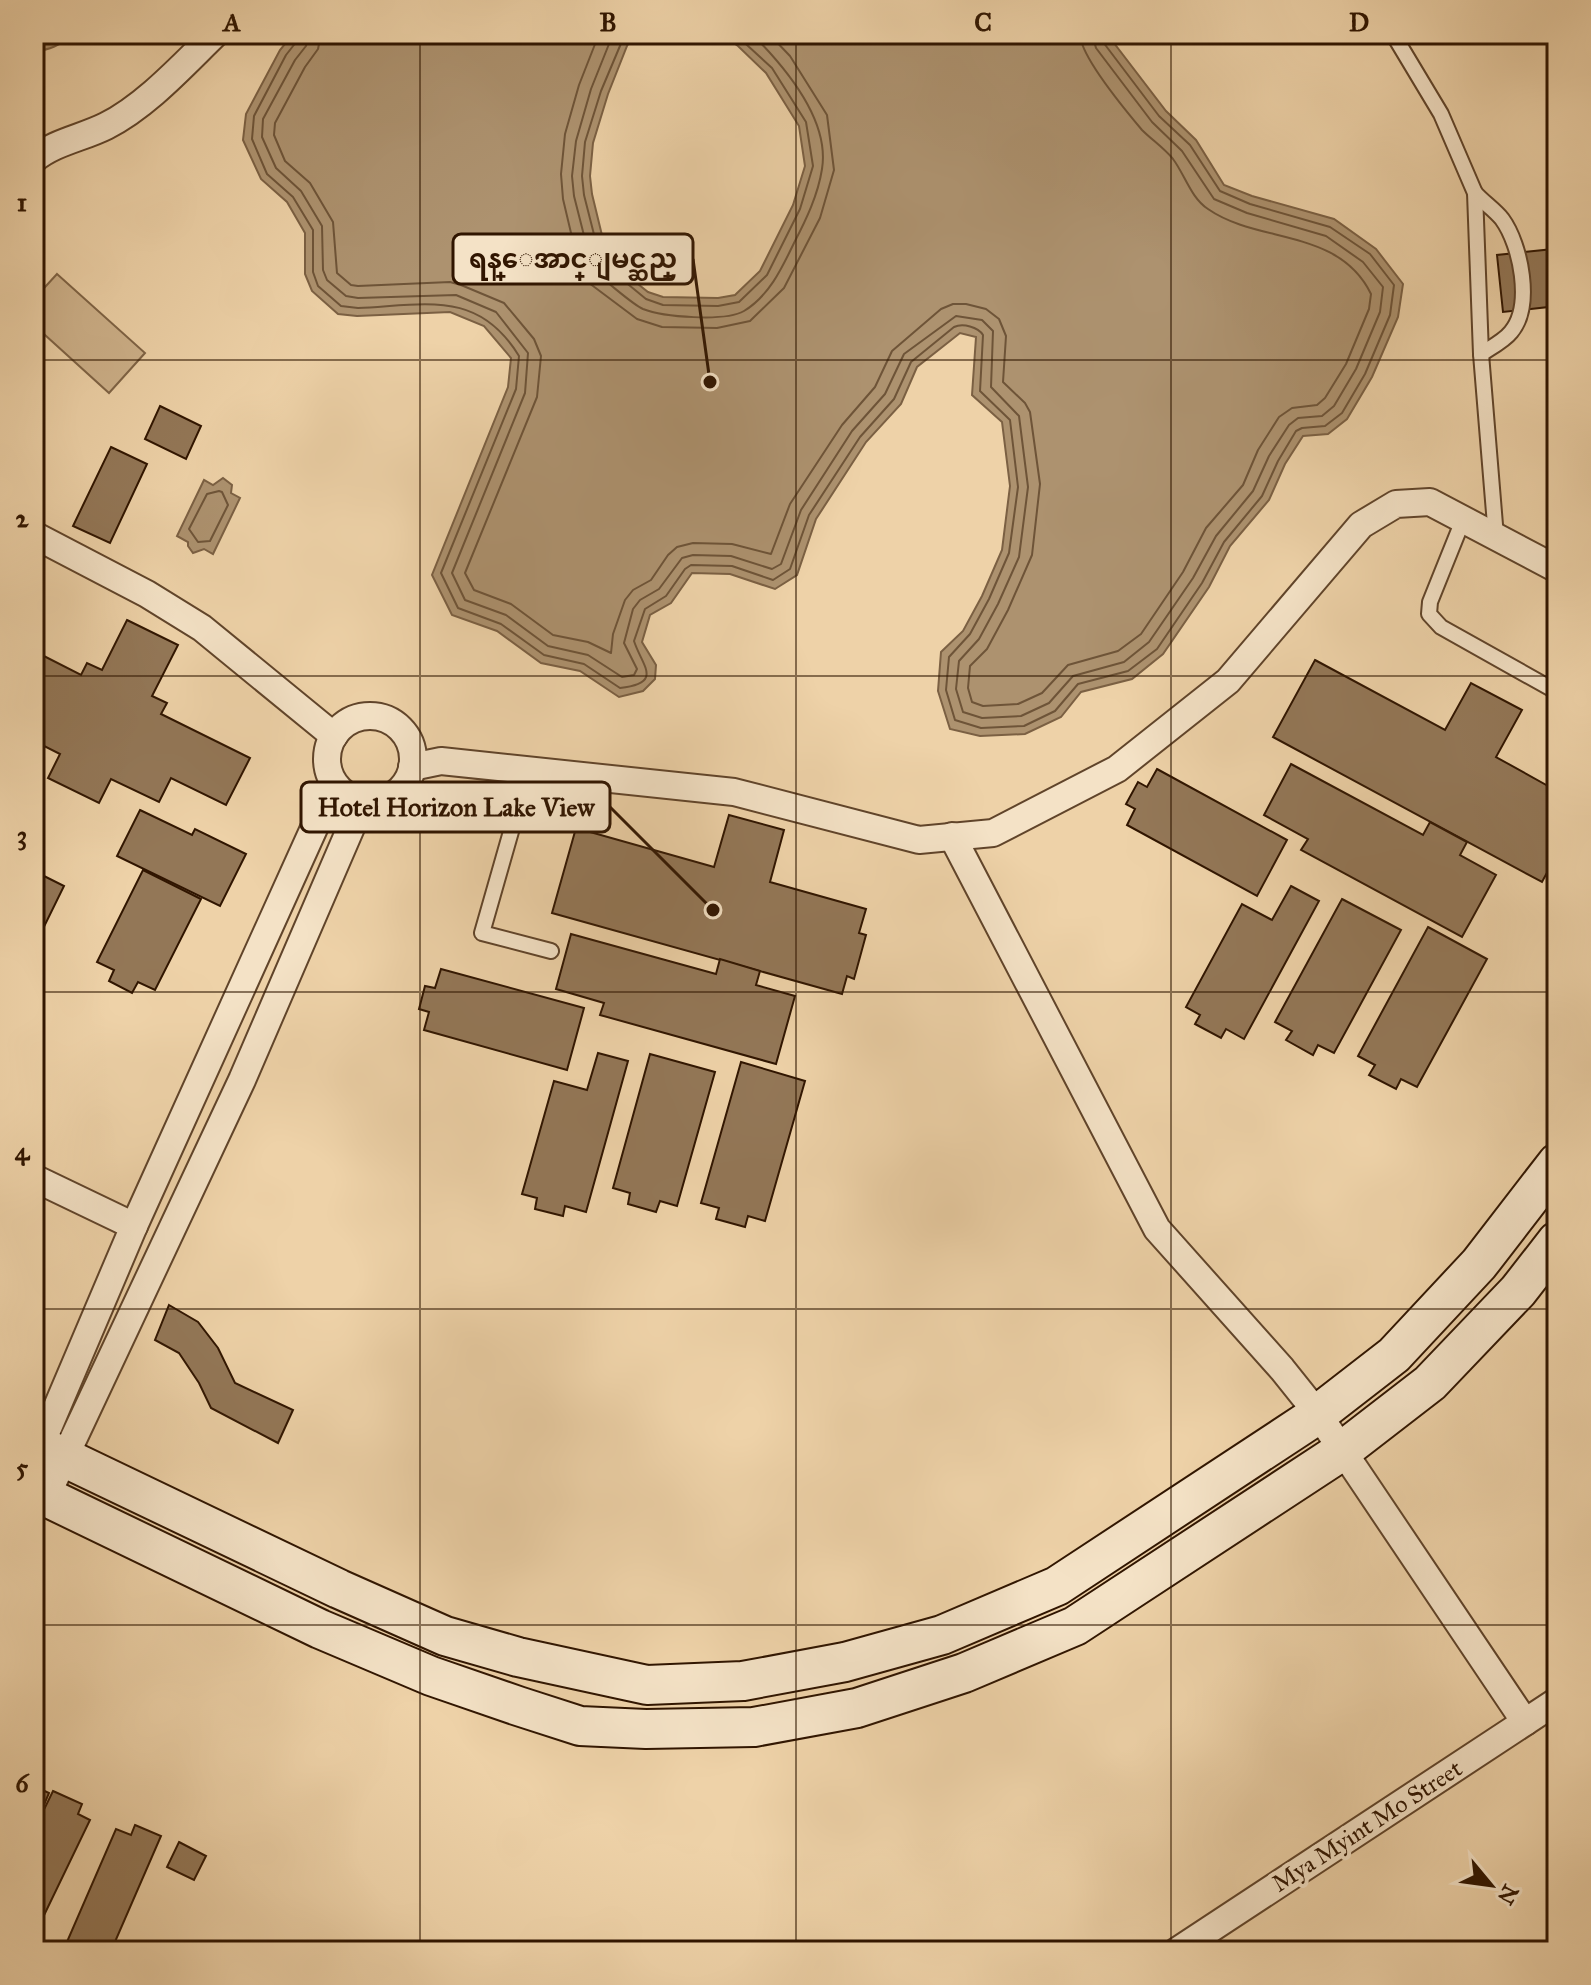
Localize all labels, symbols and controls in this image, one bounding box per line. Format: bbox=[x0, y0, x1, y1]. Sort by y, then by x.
text: A bbox=[221, 6, 241, 38]
text: B bbox=[599, 6, 617, 38]
text: C bbox=[974, 6, 992, 38]
text: D bbox=[1349, 6, 1369, 38]
text: 1 bbox=[17, 186, 27, 218]
callout: ရန္ေအာင္ျမင္ဆည္ bbox=[453, 234, 693, 284]
text: ရန္ေအာင္ျမင္ဆည္ bbox=[469, 243, 677, 281]
text: 2 bbox=[16, 502, 30, 534]
callout: Hotel Horizon Lake View bbox=[301, 782, 610, 832]
text: Hotel Horizon Lake View bbox=[318, 791, 595, 823]
text: 3 bbox=[17, 819, 27, 851]
text: 4 bbox=[15, 1135, 31, 1167]
text: 5 bbox=[16, 1451, 29, 1483]
street label: Mya Myint Mo Street bbox=[1266, 1753, 1468, 1899]
text: 6 bbox=[15, 1767, 30, 1799]
north arrow bbox=[1451, 1845, 1531, 1925]
text: N bbox=[1492, 1880, 1524, 1909]

